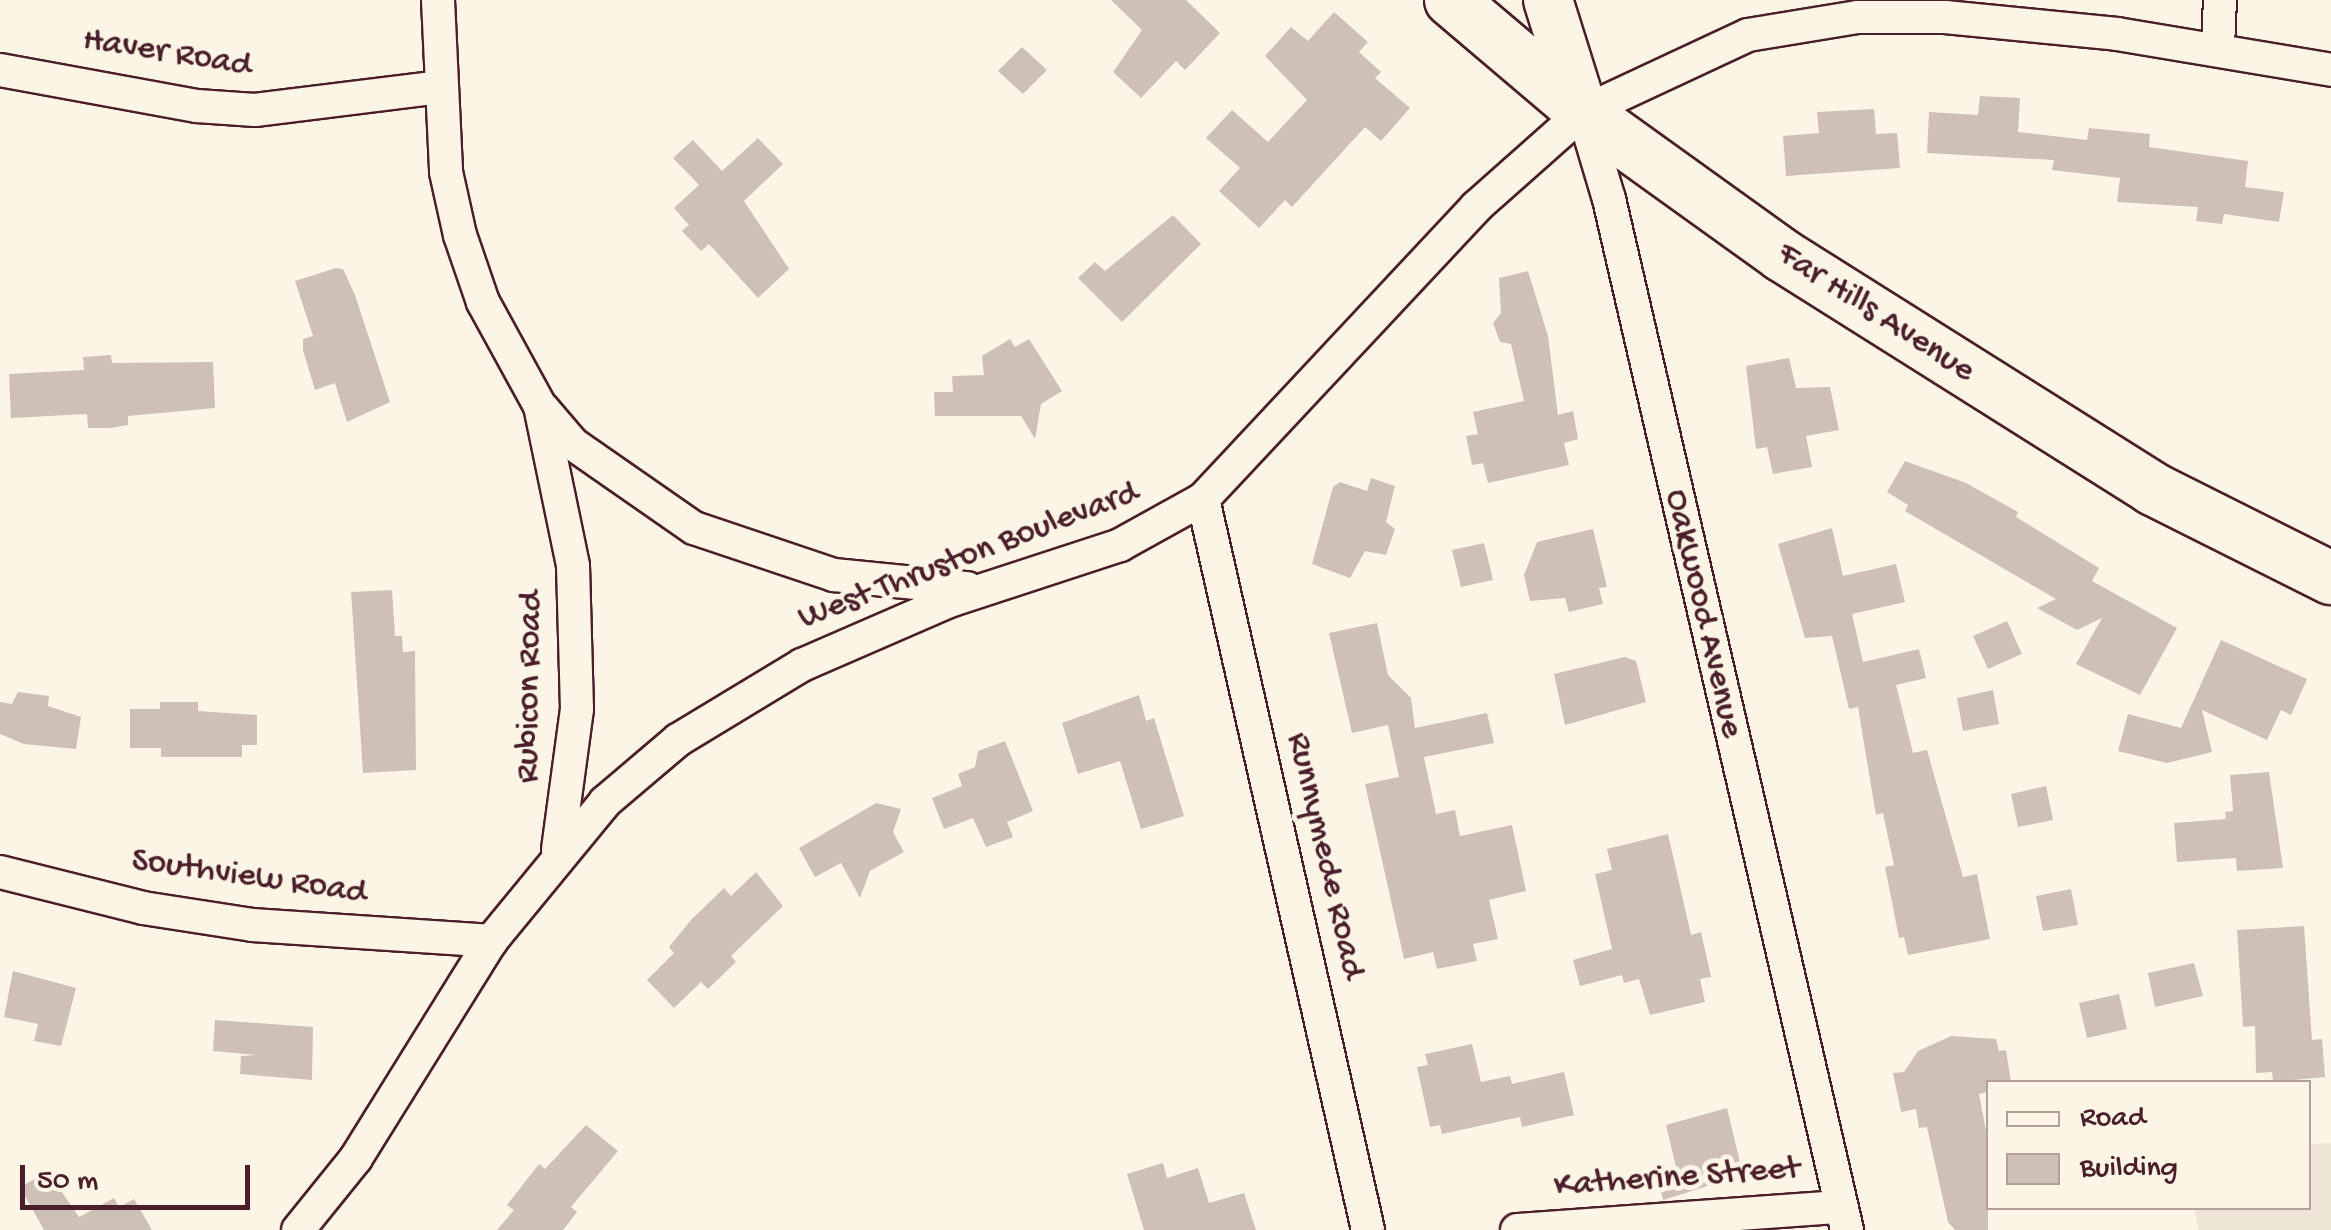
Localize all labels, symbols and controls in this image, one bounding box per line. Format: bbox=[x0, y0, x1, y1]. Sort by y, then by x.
street label: Haver Road bbox=[80, 20, 254, 88]
street label: Far Hills Avenue bbox=[1768, 234, 1982, 394]
street label: West Thruston Boulevard bbox=[793, 473, 1145, 641]
street label: Oakwood Avenue bbox=[1653, 486, 1751, 742]
street label: Rubicon Road bbox=[508, 591, 554, 783]
street label: Runnymede Road bbox=[1275, 729, 1373, 983]
street label: Southview Road bbox=[129, 841, 369, 915]
legend bbox=[1986, 1080, 2311, 1210]
text: Road bbox=[2080, 1102, 2146, 1137]
scale bar bbox=[25, 1145, 255, 1207]
street label: Katherine Street bbox=[1553, 1149, 1801, 1209]
text: Building bbox=[2080, 1152, 2178, 1187]
text: 50 m bbox=[37, 1165, 98, 1200]

